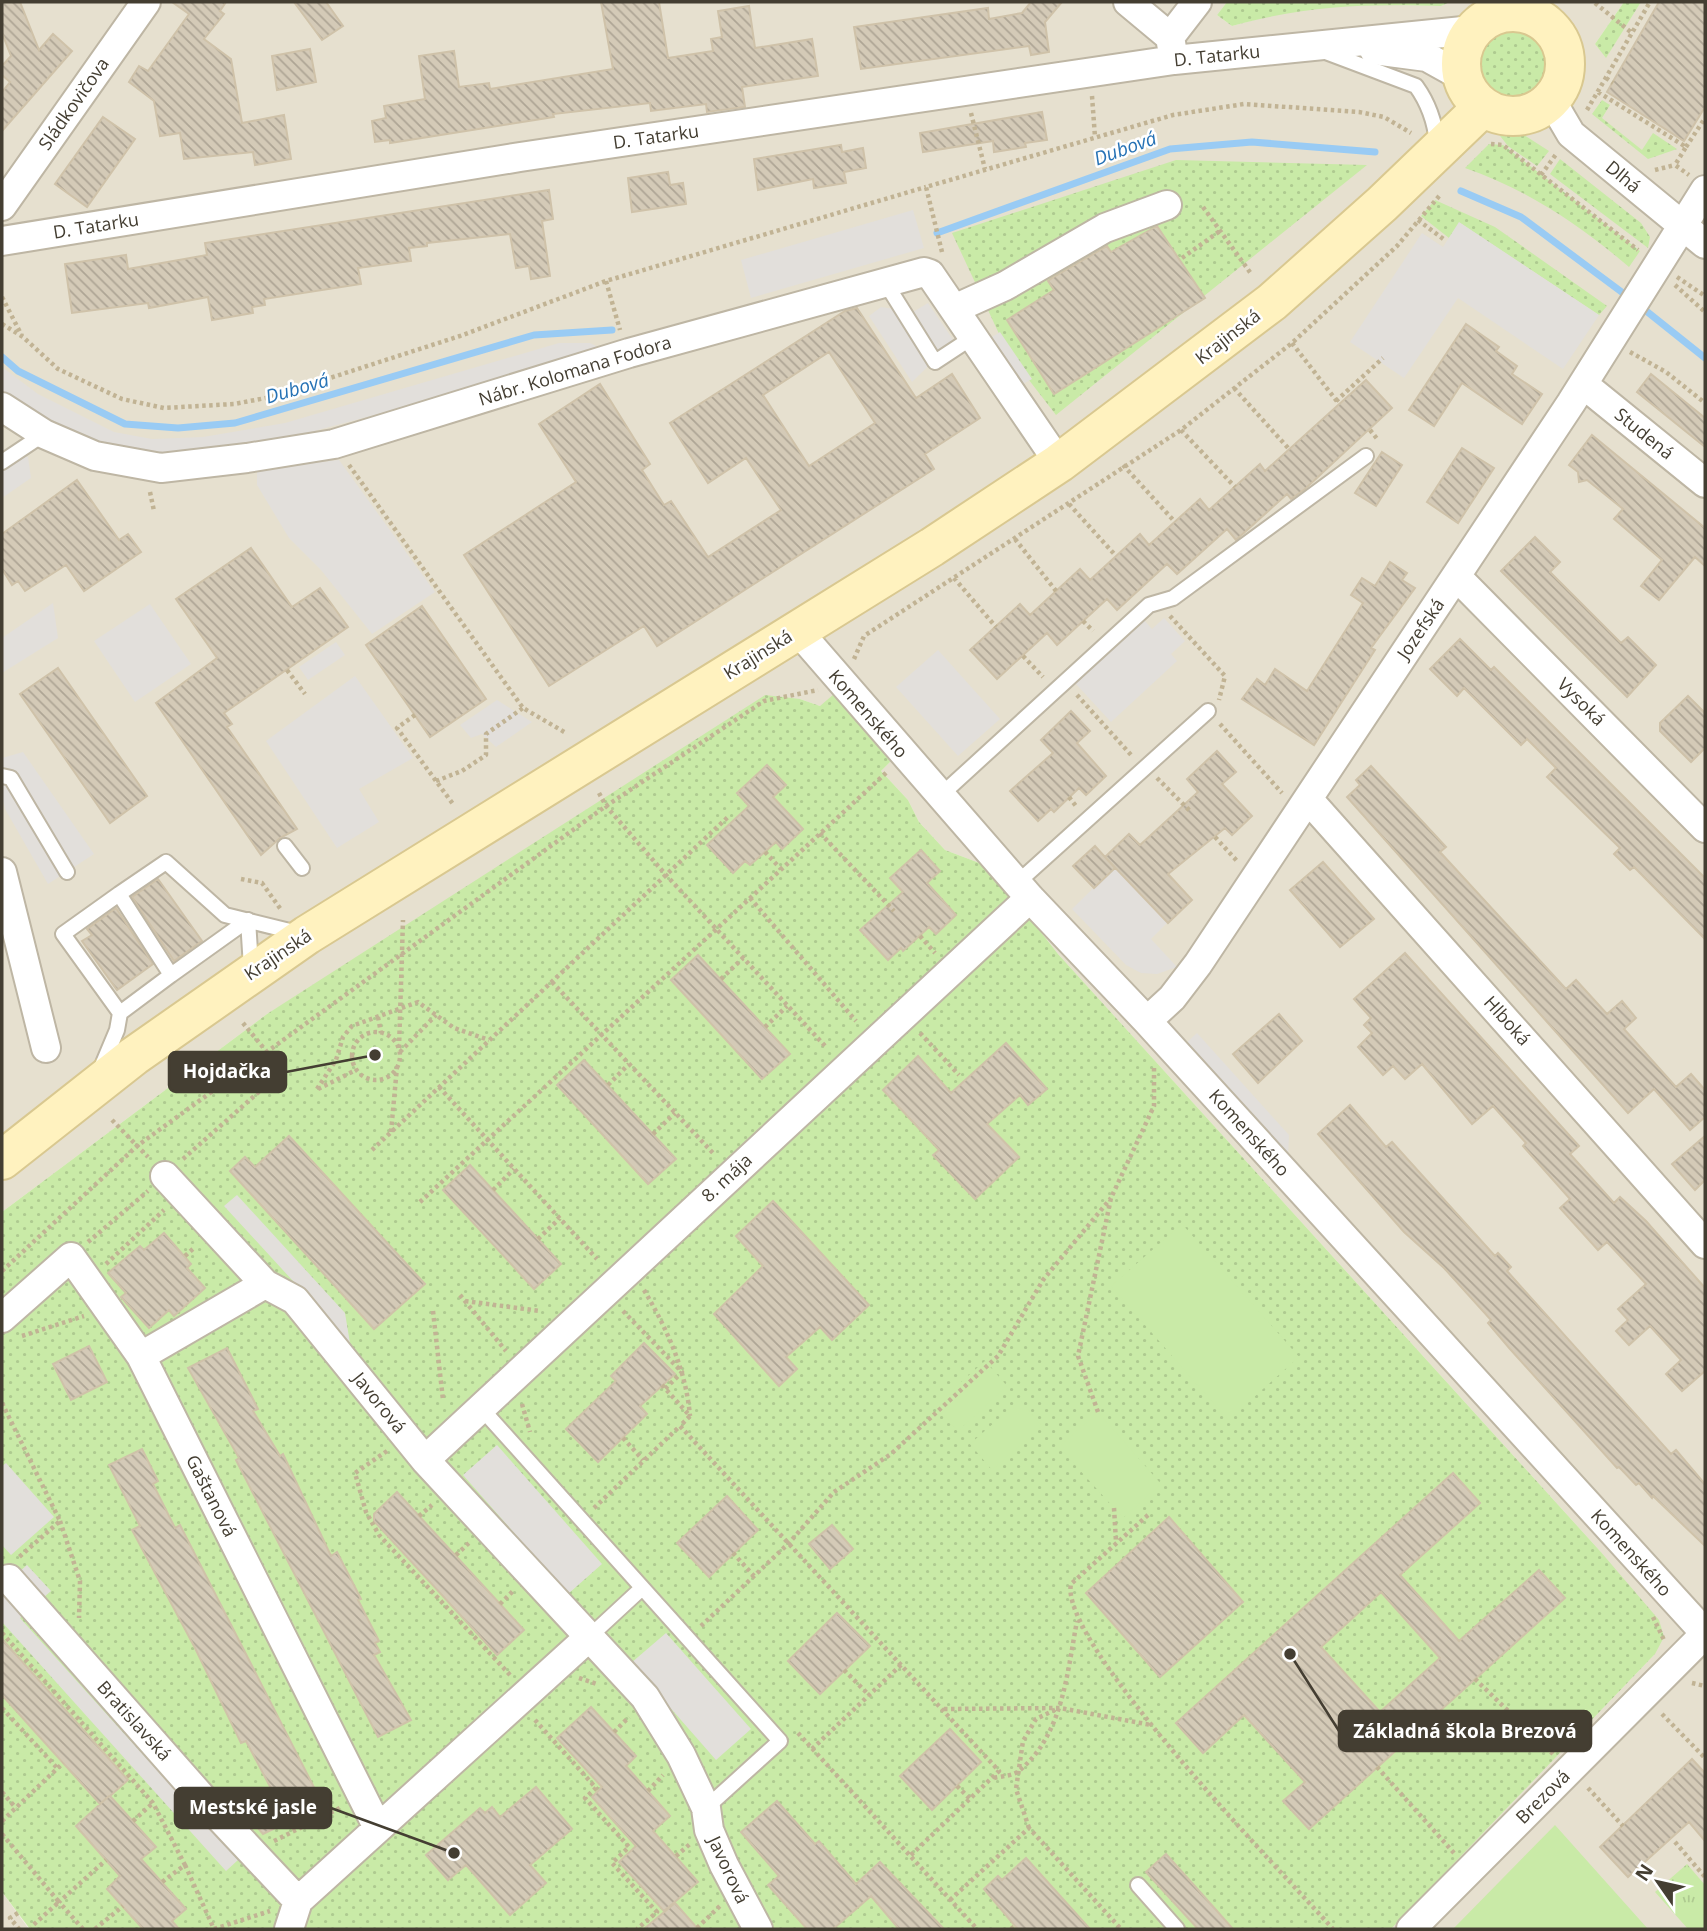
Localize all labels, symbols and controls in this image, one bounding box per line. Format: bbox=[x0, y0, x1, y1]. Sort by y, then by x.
street label: D. Tatarku bbox=[1173, 39, 1261, 71]
street label: Sládkovičova bbox=[32, 52, 114, 154]
street label: D. Tatarku bbox=[611, 118, 700, 154]
water label: Dubová bbox=[1090, 125, 1160, 171]
street label: Dlhá bbox=[1601, 155, 1646, 198]
street label: D. Tatarku bbox=[51, 206, 141, 244]
street label: Krajinská bbox=[1190, 303, 1265, 369]
street label: Nábr. Kolomana Fodora bbox=[475, 329, 674, 411]
water label: Dubová bbox=[262, 367, 332, 409]
street label: Studená bbox=[1610, 402, 1679, 464]
street label: Jozefská bbox=[1390, 593, 1449, 665]
street label: Krajinská bbox=[719, 624, 796, 685]
street label: Komenského bbox=[824, 664, 914, 763]
street label: Vysoká bbox=[1552, 672, 1611, 731]
street label: Krajinská bbox=[239, 923, 316, 986]
street label: Hlboká bbox=[1479, 990, 1536, 1050]
callout: Hojdačka bbox=[169, 1052, 286, 1092]
text: Hojdačka bbox=[183, 1058, 271, 1084]
street label: Komenského bbox=[1204, 1084, 1295, 1181]
street label: 8. mája bbox=[696, 1148, 757, 1207]
street label: Javorová bbox=[347, 1365, 412, 1438]
street label: Gaštanová bbox=[181, 1450, 243, 1541]
street label: Komenského bbox=[1586, 1504, 1677, 1601]
street label: Bratislavská bbox=[92, 1675, 177, 1766]
callout: Základná škola Brezová bbox=[1339, 1711, 1591, 1751]
text: Základná škola Brezová bbox=[1353, 1718, 1577, 1744]
street label: Brezová bbox=[1510, 1764, 1575, 1829]
callout: Mestské jasle bbox=[175, 1788, 331, 1828]
text: Mestské jasle bbox=[189, 1794, 317, 1820]
street label: Javorová bbox=[702, 1830, 755, 1907]
north arrow bbox=[1623, 1847, 1693, 1917]
text: N bbox=[1629, 1859, 1659, 1886]

